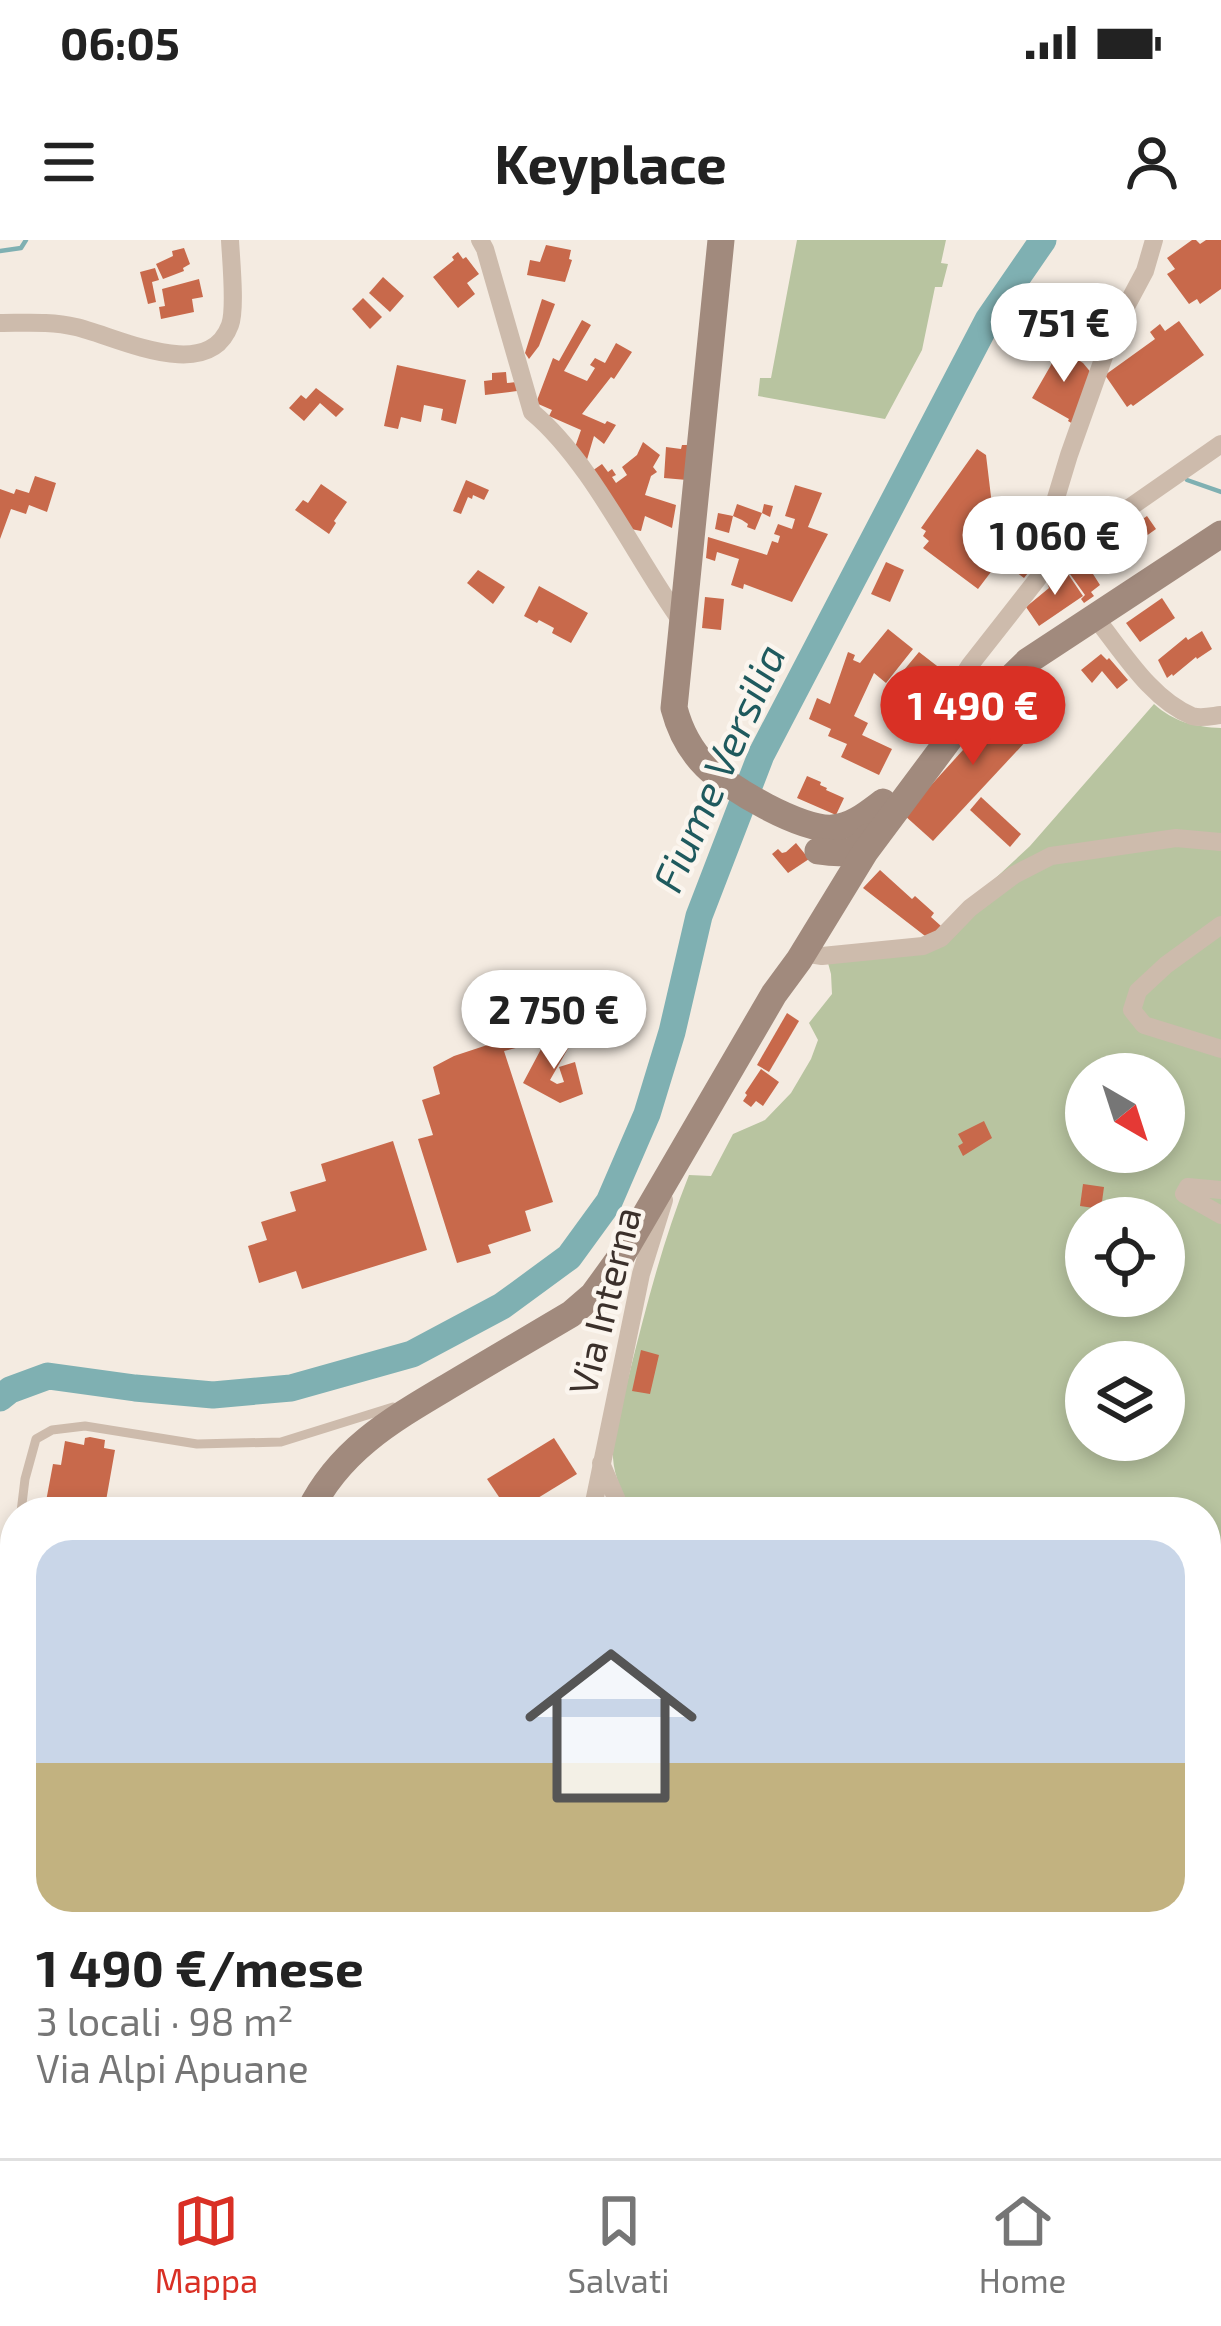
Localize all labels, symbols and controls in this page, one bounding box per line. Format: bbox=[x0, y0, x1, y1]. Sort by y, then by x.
text: 06:05 bbox=[60, 15, 180, 69]
icon: menu bbox=[36, 129, 102, 195]
icon: person bbox=[1119, 129, 1185, 195]
text: Keyplace bbox=[494, 130, 727, 195]
pin: 751 € bbox=[980, 283, 1148, 385]
text: 751 € bbox=[1018, 298, 1110, 345]
pin: 1 060 € bbox=[944, 496, 1166, 598]
text: 1 060 € bbox=[990, 511, 1120, 558]
water label: Fiume Versilia bbox=[640, 636, 794, 899]
pin: 1 490 € bbox=[862, 666, 1084, 768]
text: 1 490 € bbox=[907, 681, 1039, 728]
pin: 2 750 € bbox=[443, 970, 665, 1072]
text: 2 750 € bbox=[488, 985, 620, 1032]
north arrow bbox=[1065, 1053, 1185, 1173]
map controls bbox=[1065, 1053, 1185, 1461]
button: locate bbox=[1065, 1197, 1185, 1317]
street label: Via Interna bbox=[558, 1202, 650, 1399]
button: layers bbox=[1065, 1341, 1185, 1461]
icon: home bbox=[503, 1618, 719, 1834]
text: 1 490 €/mese bbox=[36, 1936, 364, 1997]
text: 3 locali · 98 m² bbox=[36, 1997, 293, 2044]
text: Via Alpi Apuane bbox=[36, 2044, 309, 2091]
tab: Mappa bbox=[155, 2188, 258, 2300]
tab: Salvati bbox=[568, 2188, 669, 2300]
tab: Home bbox=[979, 2188, 1066, 2300]

